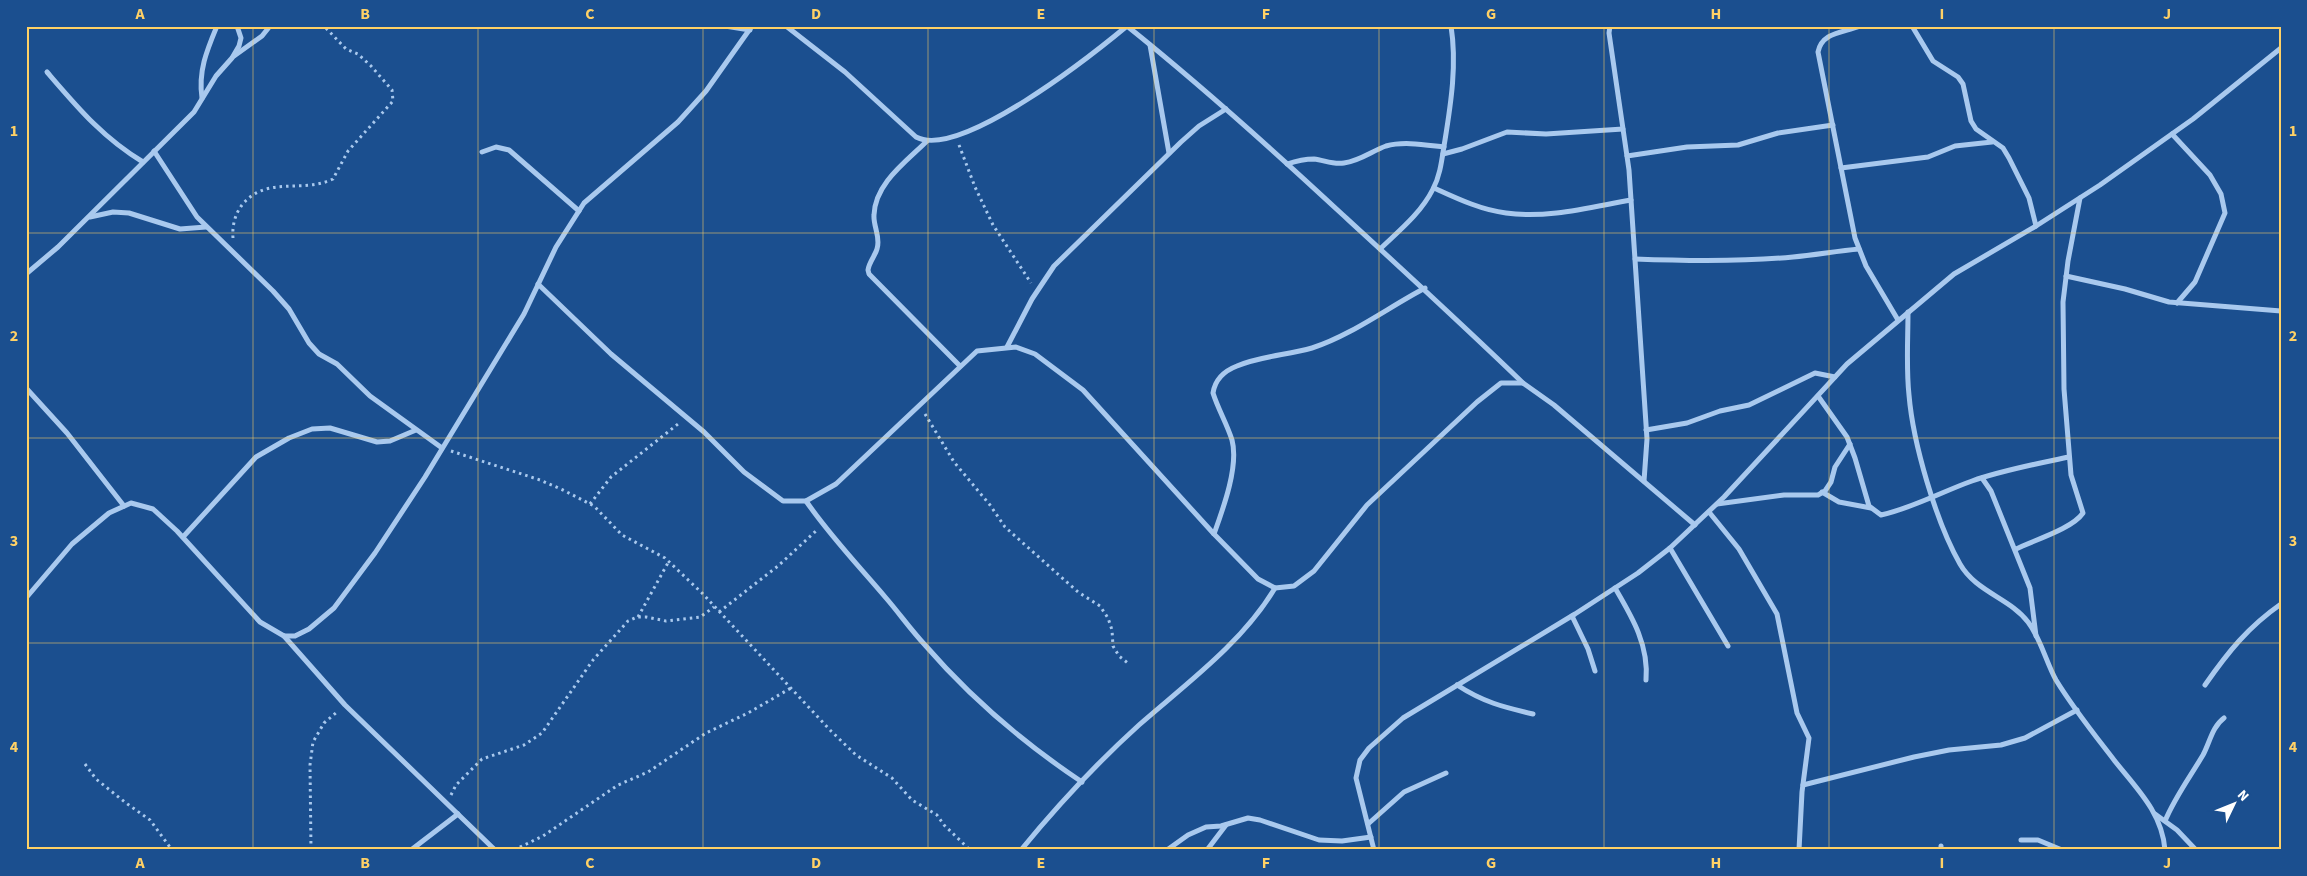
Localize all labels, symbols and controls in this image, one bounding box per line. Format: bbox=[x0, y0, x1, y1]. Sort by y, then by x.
text: A bbox=[134, 3, 145, 25]
text: B bbox=[360, 3, 370, 25]
text: C bbox=[585, 3, 595, 25]
text: D bbox=[811, 3, 821, 25]
text: E bbox=[1037, 3, 1045, 25]
text: F bbox=[1262, 3, 1270, 25]
text: G bbox=[1486, 3, 1496, 25]
text: H bbox=[1711, 3, 1721, 25]
text: I bbox=[1940, 3, 1944, 25]
text: J bbox=[2163, 3, 2171, 25]
text: 1 bbox=[10, 120, 18, 142]
text: 1 bbox=[2289, 120, 2297, 142]
text: 2 bbox=[10, 325, 18, 347]
text: 2 bbox=[2289, 325, 2297, 347]
text: 3 bbox=[10, 530, 18, 552]
text: 3 bbox=[2289, 530, 2297, 552]
text: 4 bbox=[10, 736, 19, 758]
text: 4 bbox=[2289, 736, 2298, 758]
north arrow bbox=[2210, 778, 2260, 828]
text: N bbox=[2232, 786, 2253, 806]
text: A bbox=[134, 852, 145, 874]
text: B bbox=[360, 852, 370, 874]
text: C bbox=[585, 852, 595, 874]
text: D bbox=[811, 852, 821, 874]
text: E bbox=[1037, 852, 1045, 874]
text: F bbox=[1262, 852, 1270, 874]
text: G bbox=[1486, 852, 1496, 874]
text: H bbox=[1711, 852, 1721, 874]
text: I bbox=[1940, 852, 1944, 874]
text: J bbox=[2163, 852, 2171, 874]

